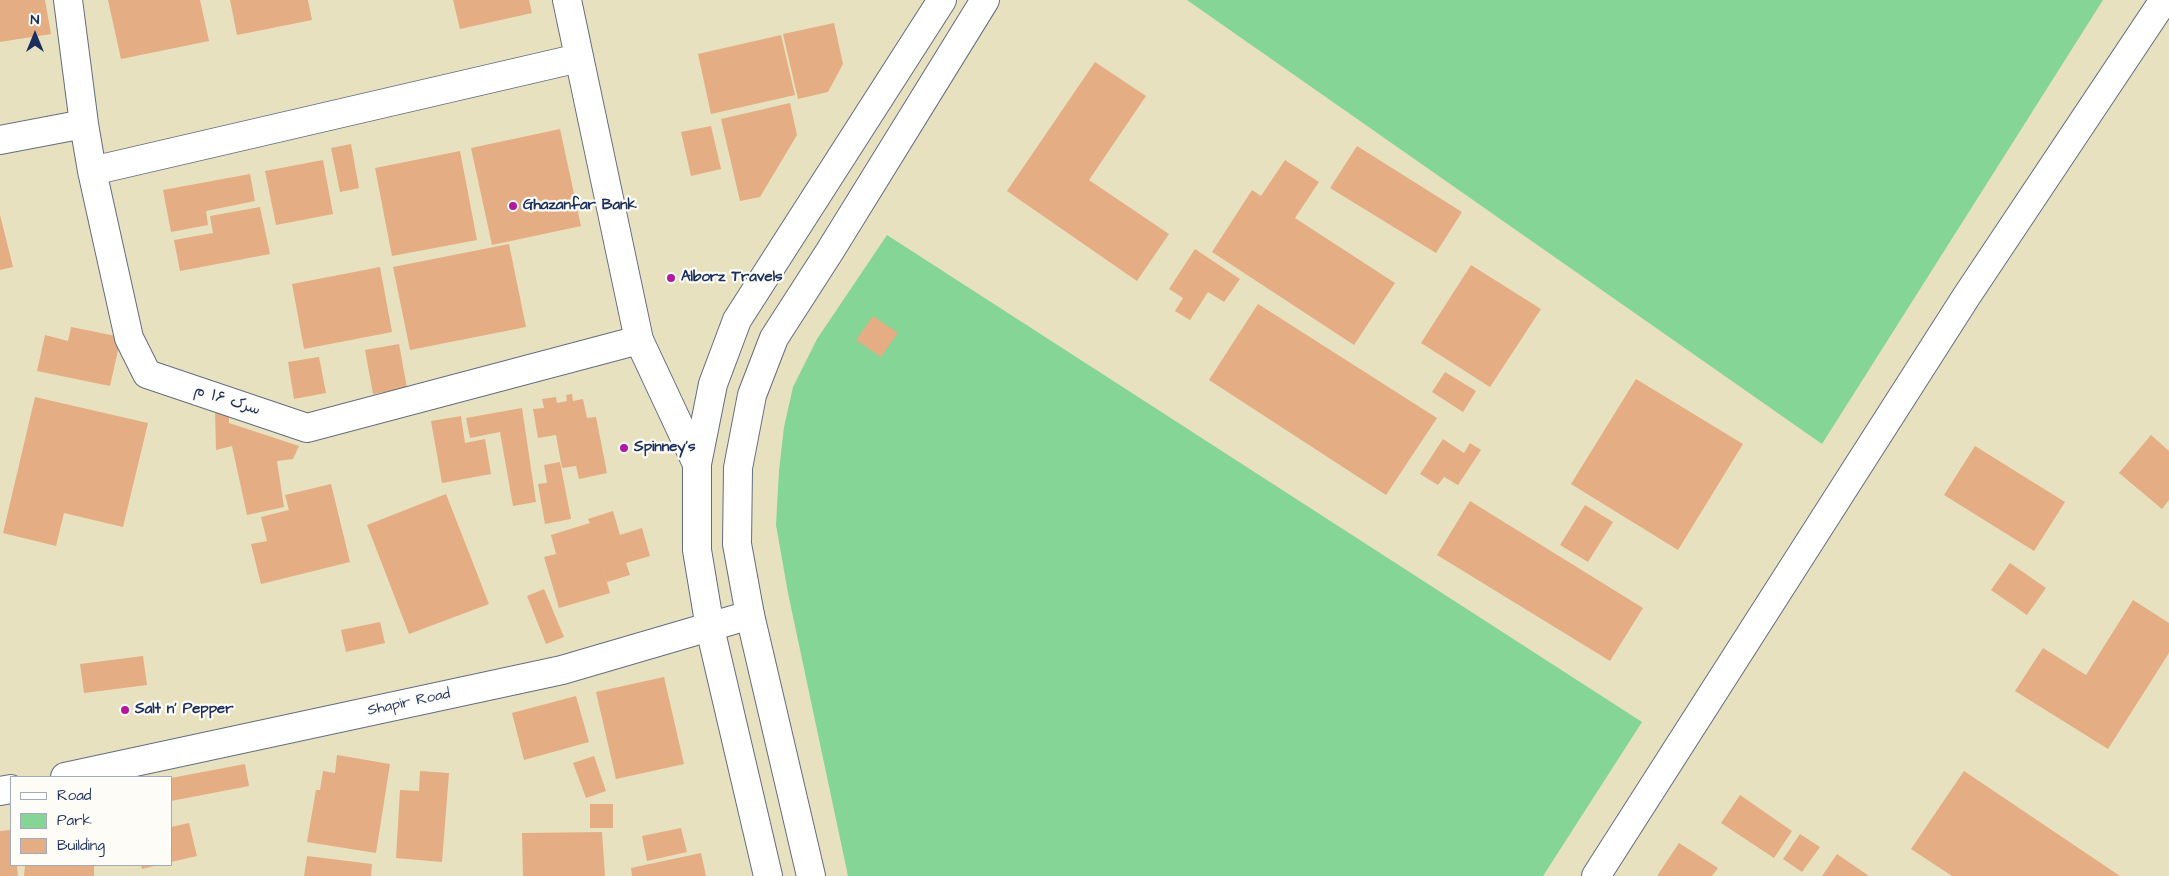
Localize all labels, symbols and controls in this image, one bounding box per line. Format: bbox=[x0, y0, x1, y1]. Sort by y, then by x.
north arrow bbox=[10, 10, 60, 60]
text: N bbox=[31, 10, 39, 30]
place label: Ghazanfar Bank bbox=[523, 197, 637, 215]
marker: Ghazanfar Bank bbox=[507, 200, 519, 212]
place label: Alborz Travels bbox=[681, 269, 783, 287]
marker: Alborz Travels bbox=[665, 272, 677, 284]
street label: سرک ۱۶ م bbox=[192, 382, 262, 420]
place label: Spinney's bbox=[634, 439, 696, 457]
marker: Spinney's bbox=[618, 442, 630, 454]
street label: Shapir Road bbox=[366, 685, 452, 721]
place label: Salt n' Pepper bbox=[135, 701, 233, 719]
marker: Salt n' Pepper bbox=[119, 704, 131, 716]
legend bbox=[10, 776, 172, 866]
text: Road bbox=[57, 785, 91, 806]
text: Park bbox=[57, 810, 92, 831]
text: Building bbox=[57, 835, 105, 856]

